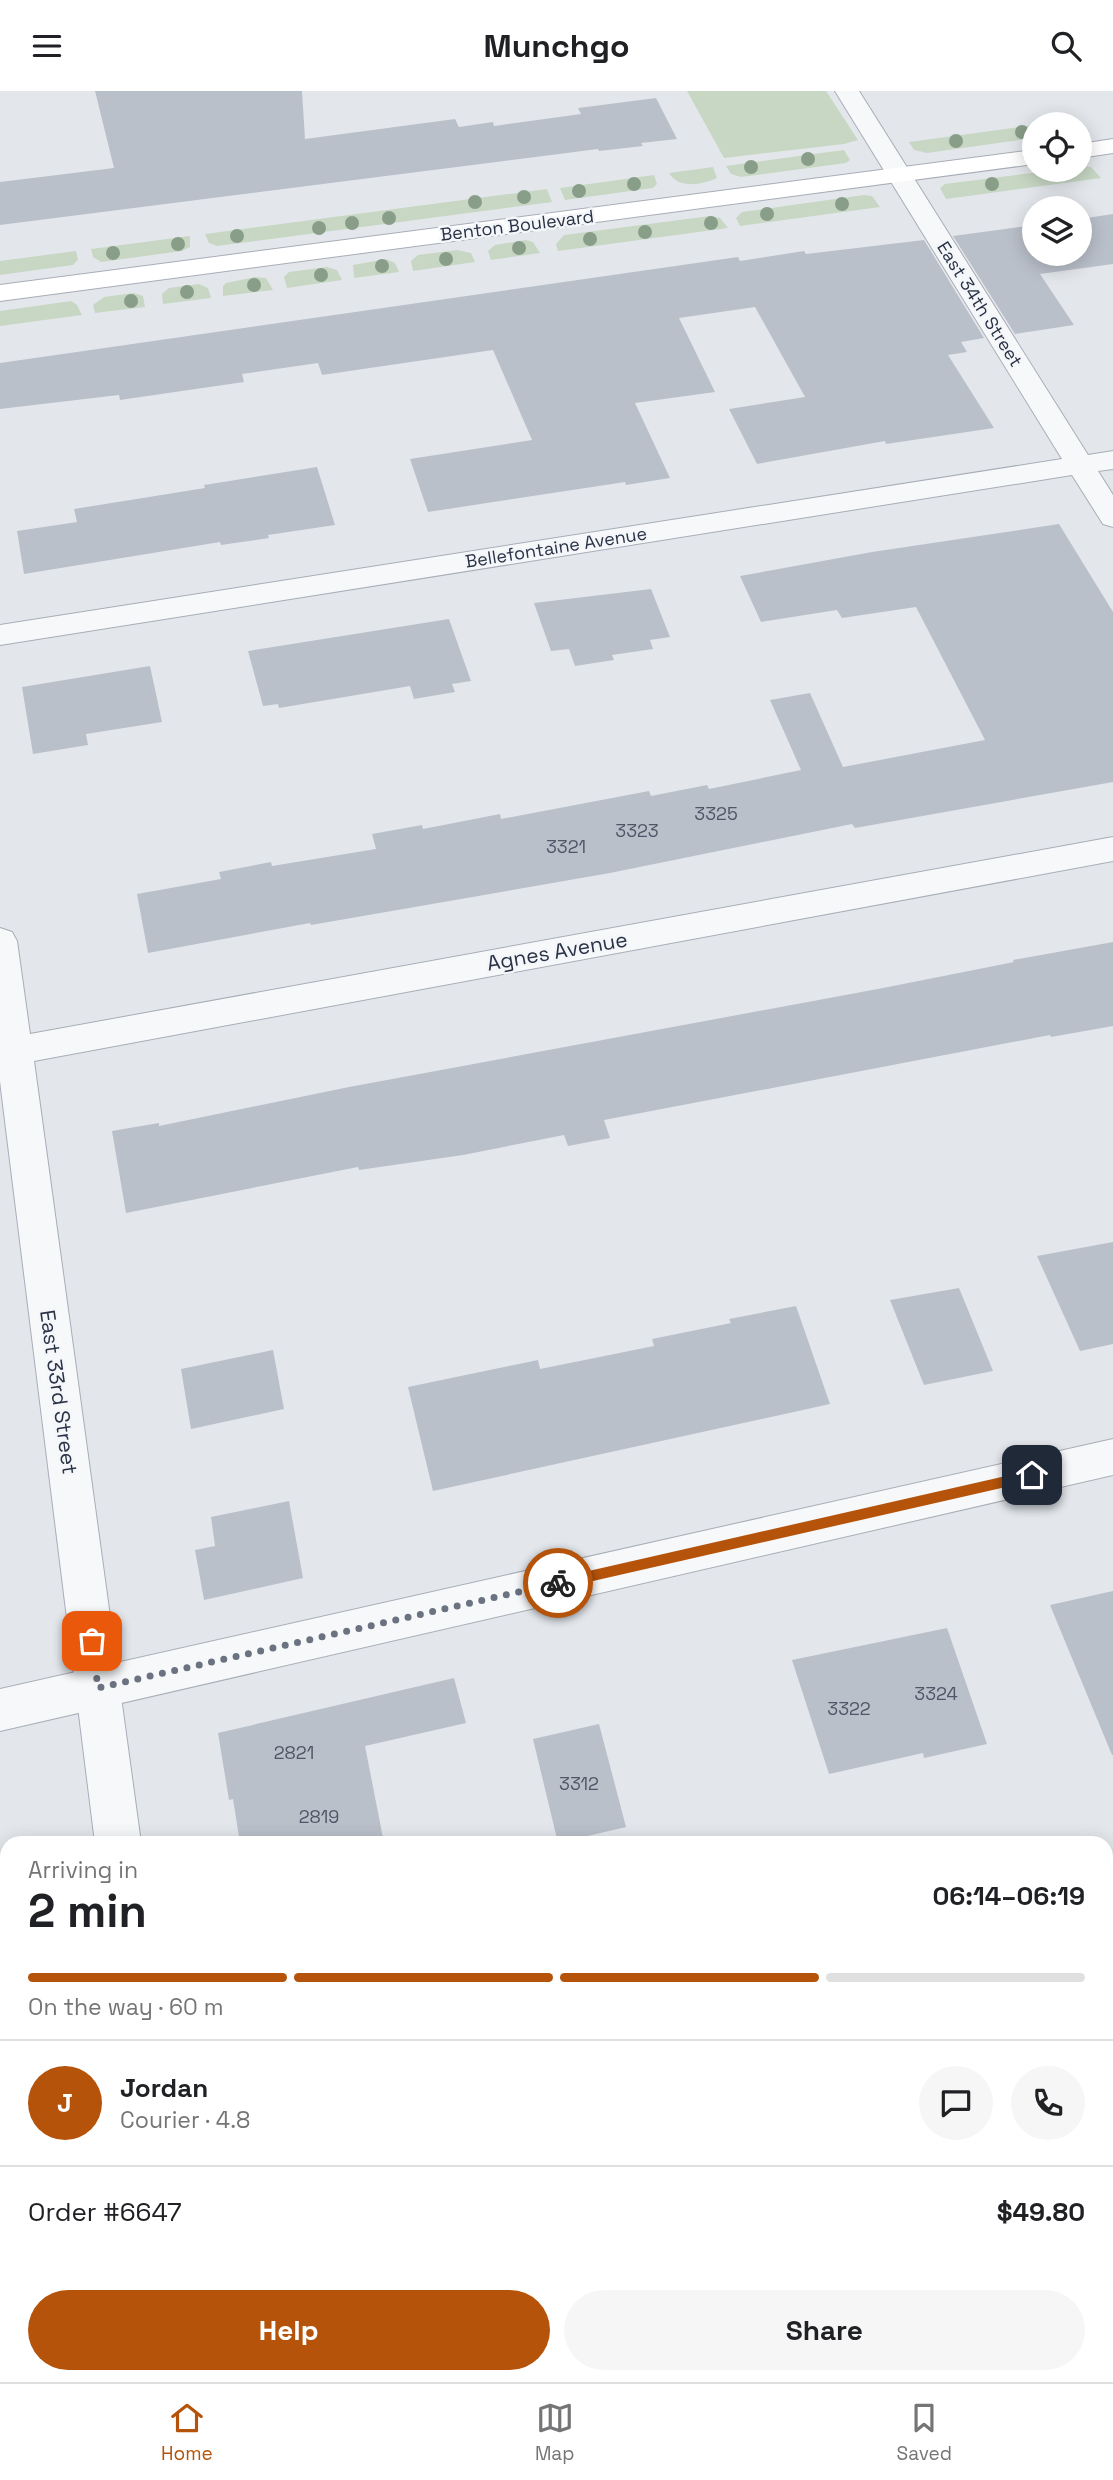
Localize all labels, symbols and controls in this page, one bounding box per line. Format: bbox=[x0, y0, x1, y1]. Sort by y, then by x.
text: Munchgo bbox=[483, 26, 630, 66]
icon: menu bbox=[28, 27, 66, 65]
icon: search bbox=[1047, 27, 1085, 65]
map controls bbox=[1022, 112, 1092, 266]
button: locate bbox=[1022, 112, 1092, 182]
button: layers bbox=[1022, 196, 1092, 266]
street label: Benton Boulevard bbox=[439, 204, 595, 246]
street label: East 34th Street bbox=[932, 237, 1028, 371]
street label: Bellefontaine Avenue bbox=[463, 521, 649, 573]
house number: 3325 bbox=[694, 802, 738, 825]
house number: 3323 bbox=[615, 819, 659, 842]
house number: 3321 bbox=[546, 835, 586, 858]
street label: Agnes Avenue bbox=[485, 925, 629, 977]
street label: East 33rd Street bbox=[34, 1308, 84, 1476]
pin bbox=[1002, 1445, 1062, 1505]
icon: home bbox=[1013, 1456, 1051, 1494]
courier bbox=[523, 1548, 593, 1618]
icon: bike bbox=[539, 1564, 577, 1602]
pin bbox=[62, 1611, 122, 1671]
icon: bag bbox=[73, 1622, 111, 1660]
house number: 3324 bbox=[914, 1682, 958, 1705]
house number: 3322 bbox=[827, 1697, 871, 1720]
house number: 2821 bbox=[274, 1741, 314, 1764]
house number: 3312 bbox=[559, 1772, 599, 1795]
house number: 2819 bbox=[299, 1805, 339, 1828]
text: Arriving in bbox=[28, 1855, 138, 1885]
text: 06:14–06:19 bbox=[932, 1879, 1085, 1913]
text: 2 min bbox=[28, 1882, 147, 1940]
text: On the way · 60 m bbox=[28, 1992, 223, 2022]
button: chat bbox=[919, 2066, 993, 2140]
button: phone bbox=[1011, 2066, 1085, 2140]
text: Jordan bbox=[120, 2071, 208, 2105]
text: J bbox=[57, 2086, 73, 2120]
text: Courier · 4.8 bbox=[120, 2105, 250, 2135]
text: Order #6647 bbox=[28, 2195, 182, 2229]
text: $49.80 bbox=[997, 2195, 1085, 2229]
button: Help bbox=[28, 2290, 550, 2370]
button: Share bbox=[564, 2290, 1085, 2370]
tab: Home bbox=[161, 2399, 213, 2466]
tab: Map bbox=[535, 2399, 575, 2466]
tab: Saved bbox=[897, 2399, 952, 2466]

